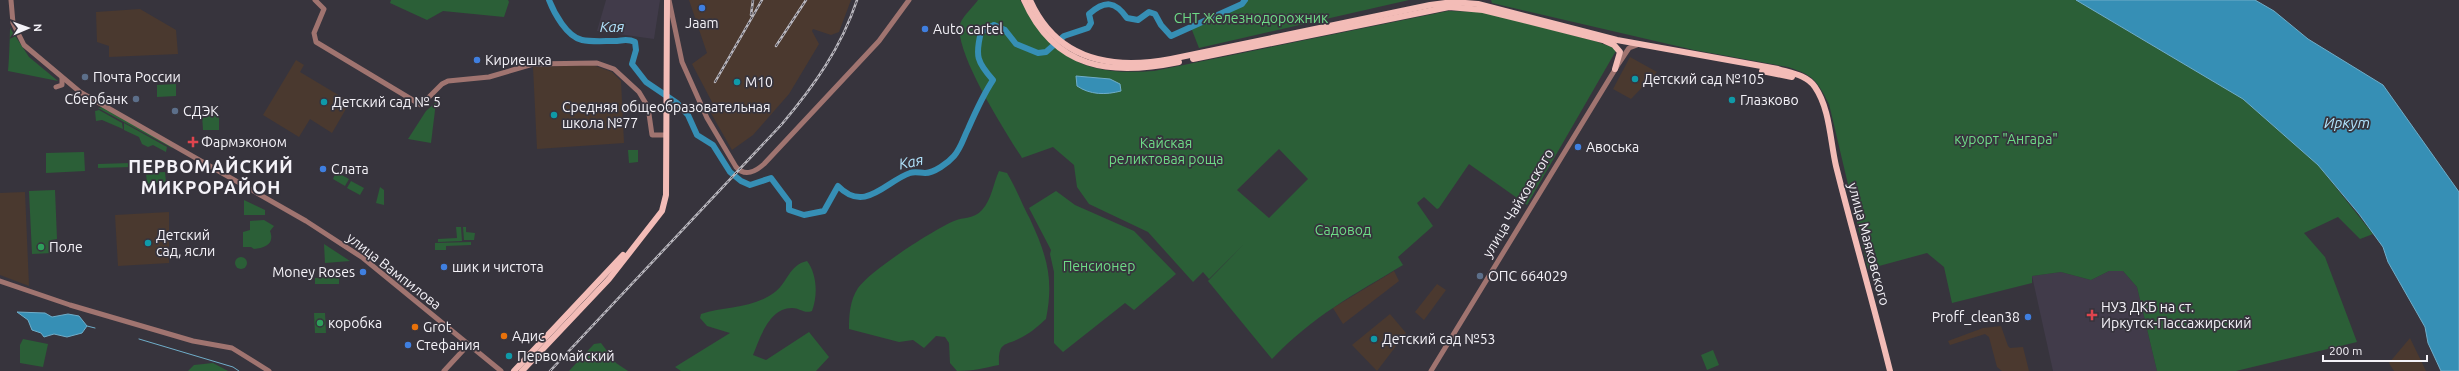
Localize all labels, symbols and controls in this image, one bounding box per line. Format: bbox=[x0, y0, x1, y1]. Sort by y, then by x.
marker: Jaam bbox=[697, 3, 707, 13]
north arrow bbox=[8, 8, 48, 48]
park label: СНТ Железнодорожник bbox=[1174, 10, 1328, 26]
place label: Jaam bbox=[685, 15, 719, 31]
water label: Кая bbox=[600, 18, 625, 35]
place label: Auto cartel bbox=[933, 21, 1003, 37]
text: N bbox=[32, 23, 44, 32]
marker: Auto cartel bbox=[920, 24, 930, 34]
place label: Кириешка bbox=[485, 52, 552, 68]
marker: Кириешка bbox=[472, 55, 482, 65]
place label: Почта России bbox=[93, 69, 181, 85]
place label: Детский сад №105 bbox=[1643, 71, 1764, 87]
marker: Почта России bbox=[80, 72, 90, 82]
place label: M10 bbox=[745, 74, 773, 90]
marker: Детский сад №105 bbox=[1630, 74, 1640, 84]
marker: M10 bbox=[732, 77, 742, 87]
place label: Сбербанк bbox=[65, 91, 128, 107]
place label: Глазково bbox=[1740, 92, 1799, 108]
marker: Сбербанк bbox=[131, 94, 141, 104]
place label: Детский сад № 5 bbox=[332, 94, 441, 110]
marker: Глазково bbox=[1727, 95, 1737, 105]
marker: Детский сад № 5 bbox=[319, 97, 329, 107]
place label: Средняя общеобразовательная школа №77 bbox=[562, 99, 771, 131]
place label: СДЭК bbox=[183, 103, 219, 119]
marker: СДЭК bbox=[170, 106, 180, 116]
marker: Средняя общеобразовательная школа №77 bbox=[549, 110, 559, 120]
water label: Иркут bbox=[2324, 114, 2370, 131]
park label: курорт "Ангара" bbox=[1954, 131, 2058, 147]
place label: Фармэконом bbox=[201, 134, 287, 150]
park label: Кайская реликтовая роща bbox=[1109, 135, 1223, 167]
marker: Фармэконом bbox=[188, 137, 198, 147]
place label: Авоська bbox=[1586, 139, 1639, 155]
marker: Авоська bbox=[1573, 142, 1583, 152]
street label: улица Чайковского bbox=[1479, 146, 1557, 260]
water label: Кая bbox=[897, 151, 925, 172]
district label: ПЕРВОМАЙСКИЙ МИКРОРАЙОН bbox=[128, 156, 294, 197]
place label: Слата bbox=[331, 161, 369, 177]
marker: Слата bbox=[318, 164, 328, 174]
street label: улица Маяковского bbox=[1845, 181, 1893, 307]
park label: Садовод bbox=[1315, 222, 1371, 238]
place label: Детский сад, ясли bbox=[156, 227, 215, 259]
street label: улица Вампилова bbox=[344, 229, 444, 313]
marker: Детский сад, ясли bbox=[143, 238, 153, 248]
place label: Поле bbox=[49, 239, 83, 255]
marker: Поле bbox=[36, 242, 46, 252]
park label: Пенсионер bbox=[1063, 258, 1135, 274]
place label: шик и чистота bbox=[452, 259, 544, 275]
marker: шик и чистота bbox=[439, 262, 449, 272]
place label: Money Roses bbox=[272, 264, 355, 280]
marker: Money Roses bbox=[358, 267, 368, 277]
place label: ОПС 664029 bbox=[1488, 268, 1568, 284]
marker: ОПС 664029 bbox=[1475, 271, 1485, 281]
place label: НУЗ ДКБ на ст. Иркутск-Пассажирский bbox=[2101, 299, 2251, 331]
place label: Proff_clean38 bbox=[1932, 309, 2020, 325]
marker: НУЗ ДКБ на ст. Иркутск-Пассажирский bbox=[2086, 309, 2098, 321]
marker: Proff_clean38 bbox=[2023, 312, 2033, 322]
place label: коробка bbox=[328, 315, 382, 331]
marker: коробка bbox=[315, 318, 325, 328]
place label: Grot bbox=[423, 319, 452, 335]
marker: Grot bbox=[410, 322, 420, 332]
place label: Адис bbox=[512, 328, 545, 344]
marker: Адис bbox=[499, 331, 509, 341]
place label: Детский сад №53 bbox=[1382, 331, 1496, 347]
marker: Детский сад №53 bbox=[1369, 334, 1379, 344]
place label: Стефания bbox=[416, 337, 480, 353]
scale bar bbox=[2323, 337, 2427, 363]
marker: Стефания bbox=[403, 340, 413, 350]
text: 200 m bbox=[2329, 344, 2362, 357]
place label: Первомайский bbox=[517, 348, 614, 364]
marker: Первомайский bbox=[504, 351, 514, 361]

